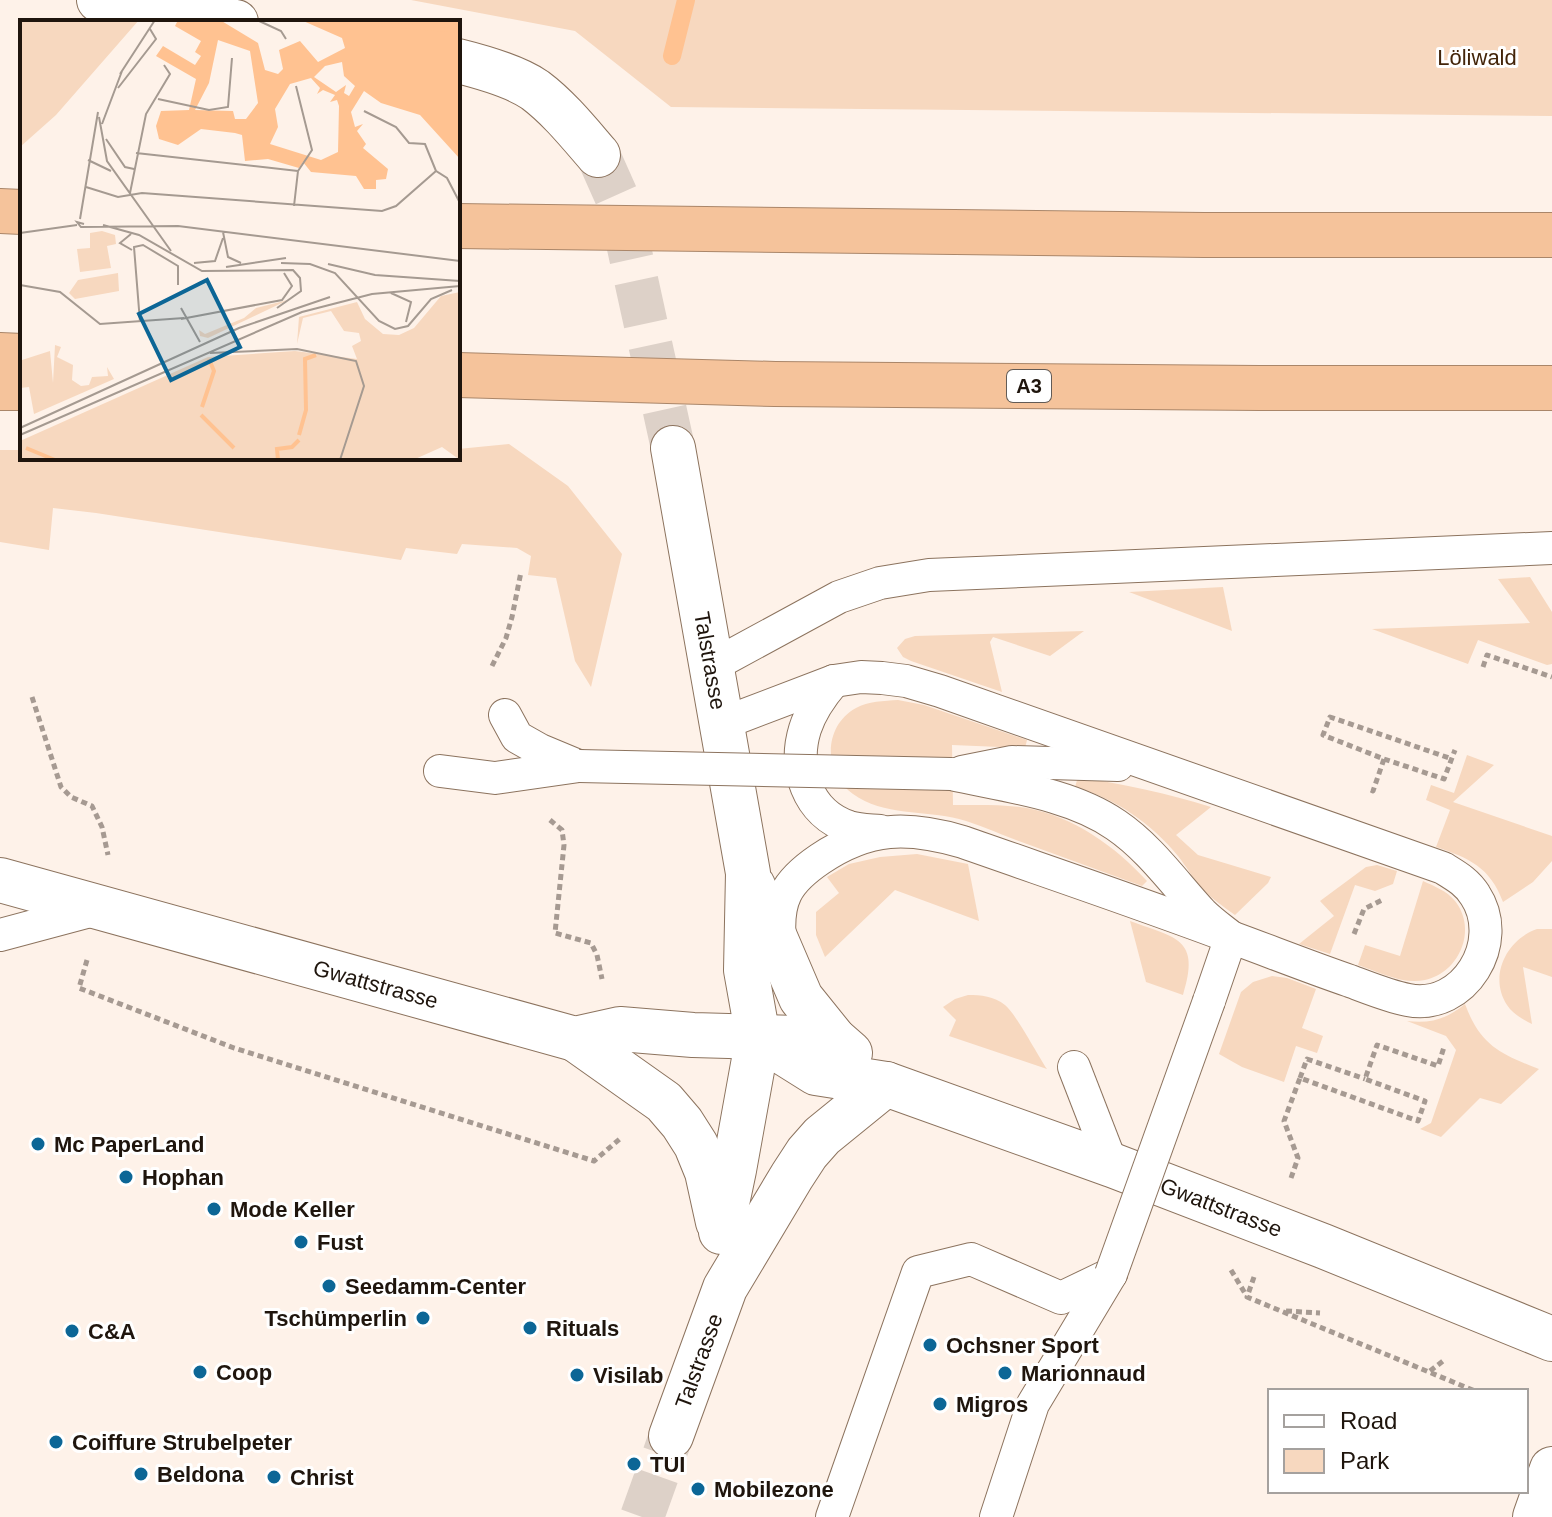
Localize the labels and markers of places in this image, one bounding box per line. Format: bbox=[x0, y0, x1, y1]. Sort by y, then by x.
place label: Mc PaperLand bbox=[54, 1132, 204, 1157]
marker: Mc PaperLand bbox=[29, 1135, 47, 1153]
place label: Hophan bbox=[142, 1165, 224, 1190]
marker: Hophan bbox=[117, 1168, 135, 1186]
place label: Mode Keller bbox=[230, 1197, 355, 1222]
marker: Mode Keller bbox=[205, 1200, 223, 1218]
place label: Fust bbox=[317, 1230, 364, 1255]
marker: Fust bbox=[292, 1233, 310, 1251]
place label: Seedamm-Center bbox=[345, 1274, 526, 1299]
marker: Seedamm-Center bbox=[320, 1277, 338, 1295]
place label: Tschümperlin bbox=[264, 1306, 407, 1331]
marker: Tschümperlin bbox=[414, 1309, 432, 1327]
place label: Rituals bbox=[546, 1316, 619, 1341]
place label: C&A bbox=[88, 1319, 136, 1344]
marker: Rituals bbox=[521, 1319, 539, 1337]
marker: C&A bbox=[63, 1322, 81, 1340]
place label: Ochsner Sport bbox=[946, 1333, 1099, 1358]
marker: Ochsner Sport bbox=[921, 1336, 939, 1354]
place label: Coop bbox=[216, 1360, 272, 1385]
place label: Marionnaud bbox=[1021, 1361, 1146, 1386]
marker: Coop bbox=[191, 1363, 209, 1381]
place label: Visilab bbox=[593, 1363, 664, 1388]
marker: Marionnaud bbox=[996, 1364, 1014, 1382]
marker: Visilab bbox=[568, 1366, 586, 1384]
place label: Migros bbox=[956, 1392, 1028, 1417]
marker: Migros bbox=[931, 1395, 949, 1413]
place label: Coiffure Strubelpeter bbox=[72, 1430, 292, 1455]
marker: Coiffure Strubelpeter bbox=[47, 1433, 65, 1451]
place label: TUI bbox=[650, 1452, 685, 1477]
marker: TUI bbox=[625, 1455, 643, 1473]
place label: Beldona bbox=[157, 1462, 245, 1487]
marker: Beldona bbox=[132, 1465, 150, 1483]
place label: Christ bbox=[290, 1465, 354, 1490]
marker: Christ bbox=[265, 1468, 283, 1486]
place label: Mobilezone bbox=[714, 1477, 834, 1502]
marker: Mobilezone bbox=[689, 1480, 707, 1498]

